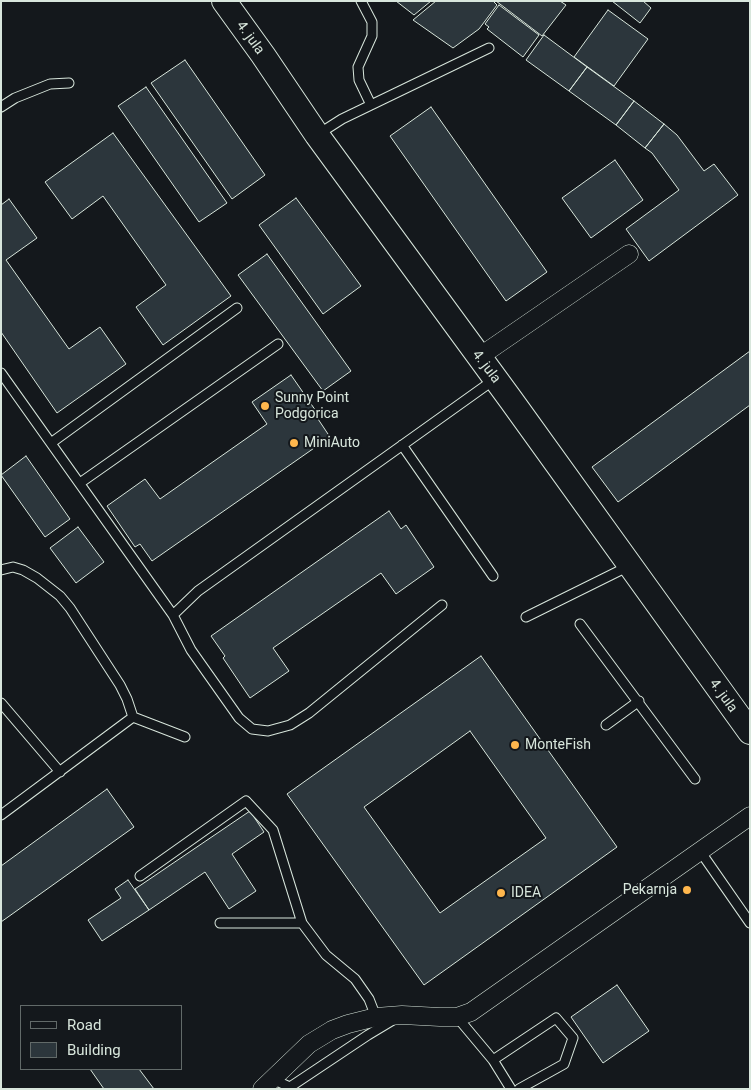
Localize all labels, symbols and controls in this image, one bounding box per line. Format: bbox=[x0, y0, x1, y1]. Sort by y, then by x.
street label: 4. jula bbox=[232, 18, 268, 58]
street label: 4. jula bbox=[468, 347, 504, 387]
place label: Sunny Point Podgorica bbox=[275, 390, 349, 422]
marker: Sunny Point Podgorica bbox=[259, 400, 271, 412]
place label: MiniAuto bbox=[304, 435, 360, 451]
marker: MiniAuto bbox=[288, 437, 300, 449]
street label: 4. jula bbox=[705, 676, 741, 716]
place label: MonteFish bbox=[525, 737, 591, 753]
marker: MonteFish bbox=[509, 739, 521, 751]
place label: Pekarnja bbox=[623, 882, 677, 898]
marker: Pekarnja bbox=[681, 884, 693, 896]
place label: IDEA bbox=[511, 885, 541, 901]
marker: IDEA bbox=[495, 887, 507, 899]
legend bbox=[20, 1005, 182, 1070]
text: Road bbox=[67, 1016, 101, 1034]
text: Building bbox=[67, 1041, 121, 1059]

